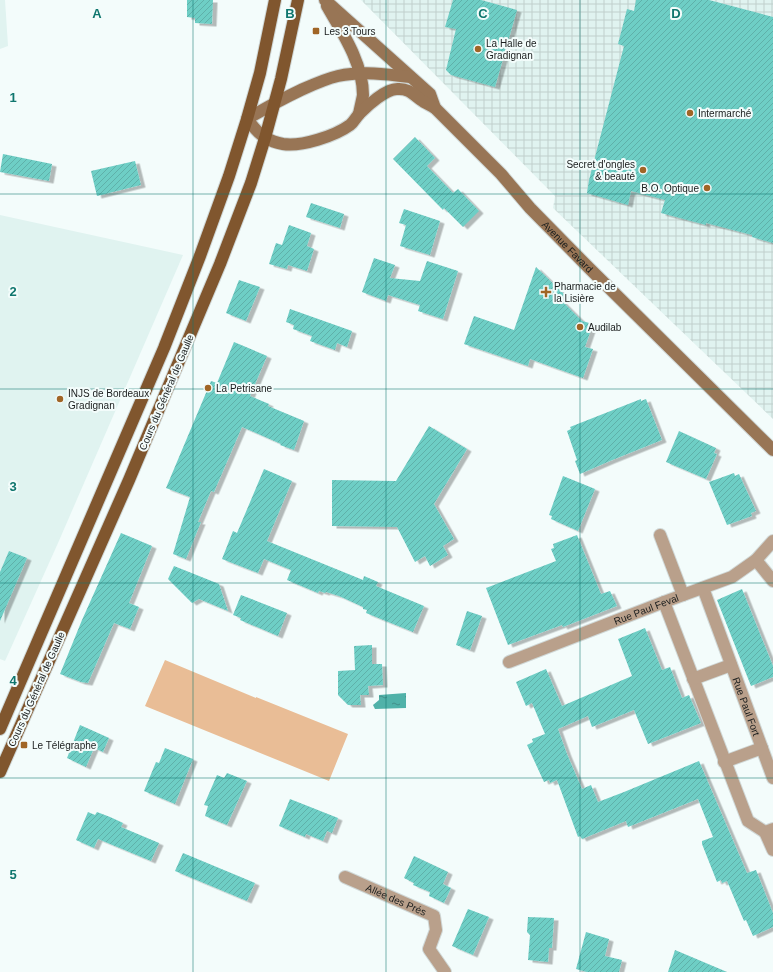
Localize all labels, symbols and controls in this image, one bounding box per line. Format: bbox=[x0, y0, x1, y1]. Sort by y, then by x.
text: A bbox=[92, 6, 102, 21]
text: B bbox=[285, 6, 295, 21]
text: C bbox=[478, 6, 488, 21]
text: D bbox=[671, 6, 681, 21]
marker: Les 3 Tours bbox=[311, 26, 321, 36]
place label: Les 3 Tours bbox=[324, 26, 376, 37]
place label: La Halle de Gradignan bbox=[486, 38, 537, 61]
marker: La Halle de Gradignan bbox=[473, 44, 483, 54]
text: 1 bbox=[9, 90, 17, 105]
marker: Intermarché bbox=[685, 108, 695, 118]
place label: Intermarché bbox=[698, 108, 752, 119]
place label: Secret d'ongles & beauté bbox=[566, 159, 635, 182]
marker: Secret d'ongles & beauté bbox=[638, 165, 648, 175]
place label: B.O. Optique bbox=[641, 183, 699, 194]
marker: B.O. Optique bbox=[702, 183, 712, 193]
street label: Avenue Favard bbox=[540, 219, 595, 275]
place label: Pharmacie de la Lisière bbox=[554, 281, 616, 304]
text: 2 bbox=[9, 284, 17, 299]
marker: Pharmacie de la Lisière bbox=[541, 287, 551, 297]
marker: Audilab bbox=[575, 322, 585, 332]
place label: Audilab bbox=[588, 322, 622, 333]
street label: Cours du Général de Gaulle bbox=[137, 332, 196, 452]
marker: La Petrisane bbox=[203, 383, 213, 393]
place label: La Petrisane bbox=[216, 383, 273, 394]
place label: INJS de Bordeaux Gradignan bbox=[68, 388, 149, 411]
marker: INJS de Bordeaux Gradignan bbox=[55, 394, 65, 404]
text: 3 bbox=[9, 479, 17, 494]
street label: Rue Paul Feval bbox=[612, 592, 680, 627]
street label: Cours du Général de Gaulle bbox=[6, 630, 67, 748]
text: 4 bbox=[9, 673, 17, 688]
street label: Rue Paul Fort bbox=[730, 676, 762, 737]
marker: Le Télégraphe bbox=[19, 740, 29, 750]
place label: Le Télégraphe bbox=[32, 740, 97, 751]
text: 5 bbox=[9, 867, 17, 882]
street label: Allée des Prés bbox=[364, 882, 428, 918]

